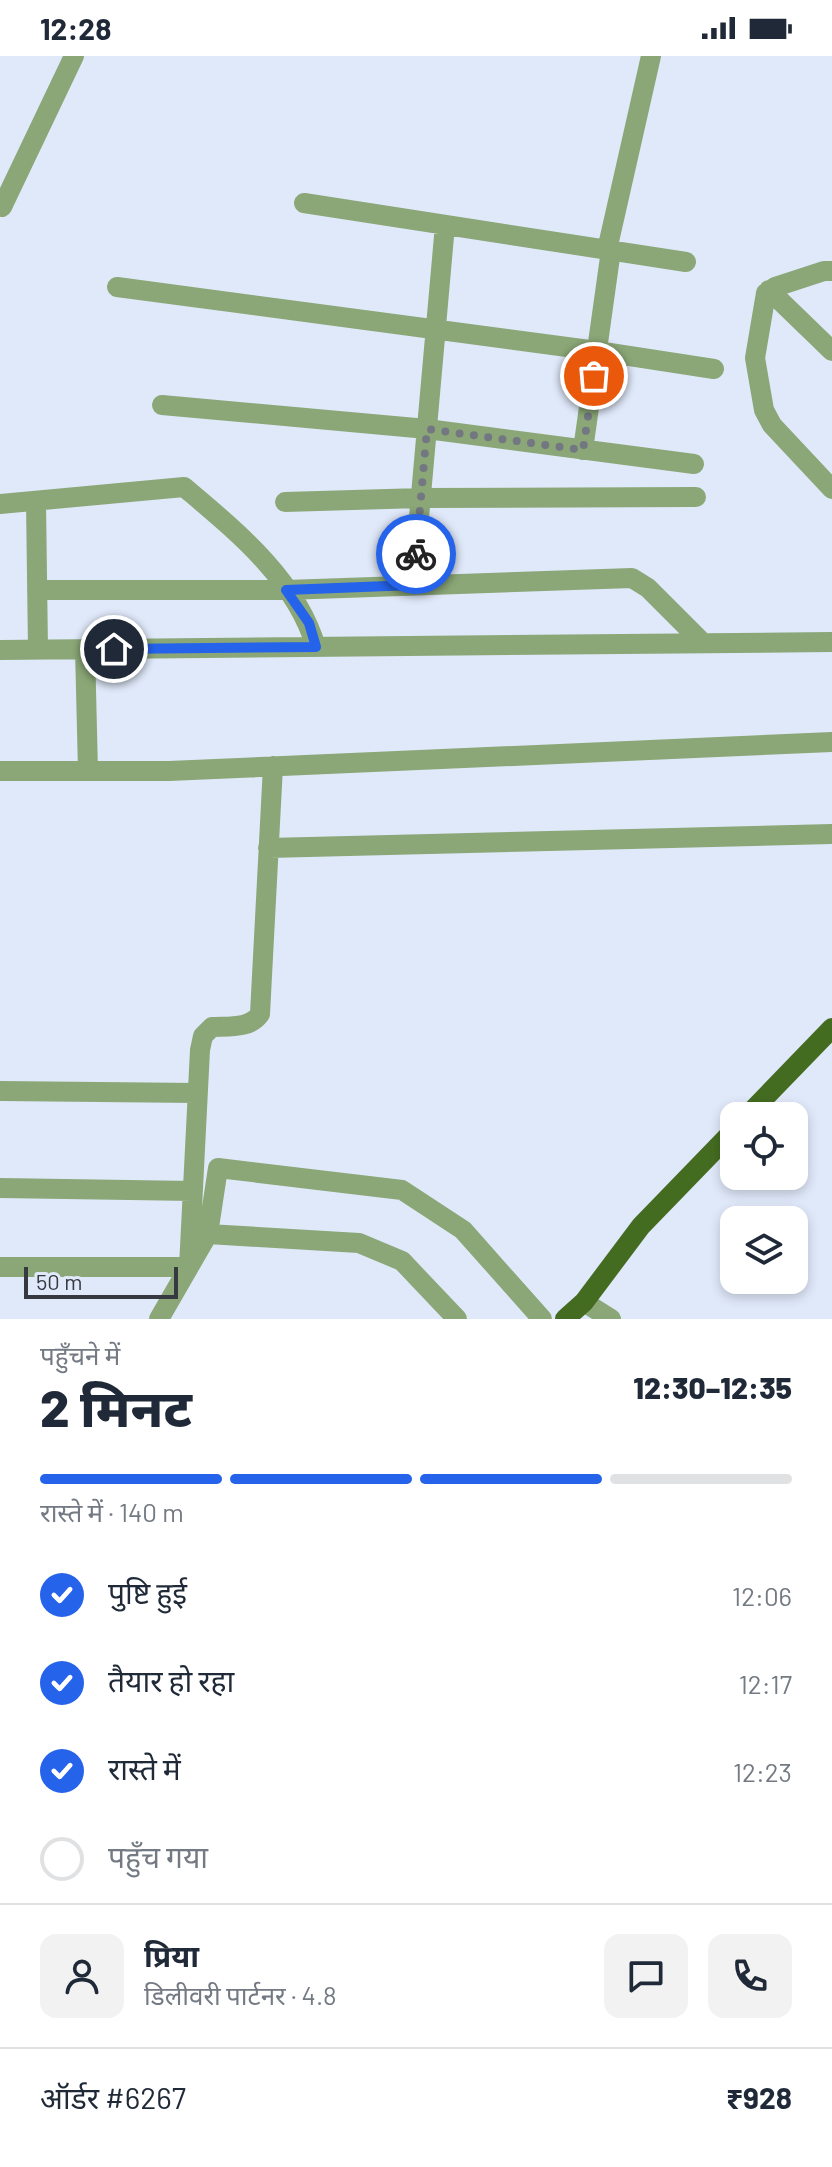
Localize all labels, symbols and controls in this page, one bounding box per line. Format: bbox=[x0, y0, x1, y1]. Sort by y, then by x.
text: 12:28 bbox=[40, 10, 111, 46]
pin bbox=[560, 342, 628, 410]
icon: bag bbox=[572, 354, 616, 398]
courier bbox=[376, 514, 456, 594]
icon: bike bbox=[394, 532, 438, 576]
pin bbox=[80, 615, 148, 683]
icon: home bbox=[92, 627, 136, 671]
map controls bbox=[720, 1102, 808, 1294]
button: locate bbox=[720, 1102, 808, 1190]
button: layers bbox=[720, 1206, 808, 1294]
scale bar bbox=[24, 1263, 178, 1299]
text: 50 m bbox=[36, 1268, 82, 1294]
text: पहुँचने में bbox=[40, 1339, 120, 1370]
text: 12:30–12:35 bbox=[633, 1369, 792, 1405]
text: 2 मिनट bbox=[40, 1375, 192, 1437]
text: रास्ते में · 140 m bbox=[40, 1496, 184, 1527]
icon: check bbox=[40, 1573, 84, 1617]
text: पुष्टि हुई bbox=[108, 1574, 187, 1610]
text: 12:06 bbox=[732, 1580, 792, 1611]
icon: check bbox=[40, 1661, 84, 1705]
text: तैयार हो रहा bbox=[108, 1662, 234, 1698]
text: 12:17 bbox=[739, 1668, 792, 1699]
icon: check bbox=[40, 1749, 84, 1793]
text: रास्ते में bbox=[108, 1750, 181, 1786]
text: 12:23 bbox=[733, 1756, 792, 1787]
text: पहुँच गया bbox=[108, 1838, 208, 1874]
button: person bbox=[40, 1934, 124, 2018]
button: chat bbox=[604, 1934, 688, 2018]
button: phone bbox=[708, 1934, 792, 2018]
text: प्रिया bbox=[144, 1937, 199, 1973]
text: डिलीवरी पार्टनर · 4.8 bbox=[144, 1979, 337, 2010]
text: ऑर्डर #6267 bbox=[40, 2079, 186, 2115]
text: ₹928 bbox=[726, 2079, 792, 2115]

